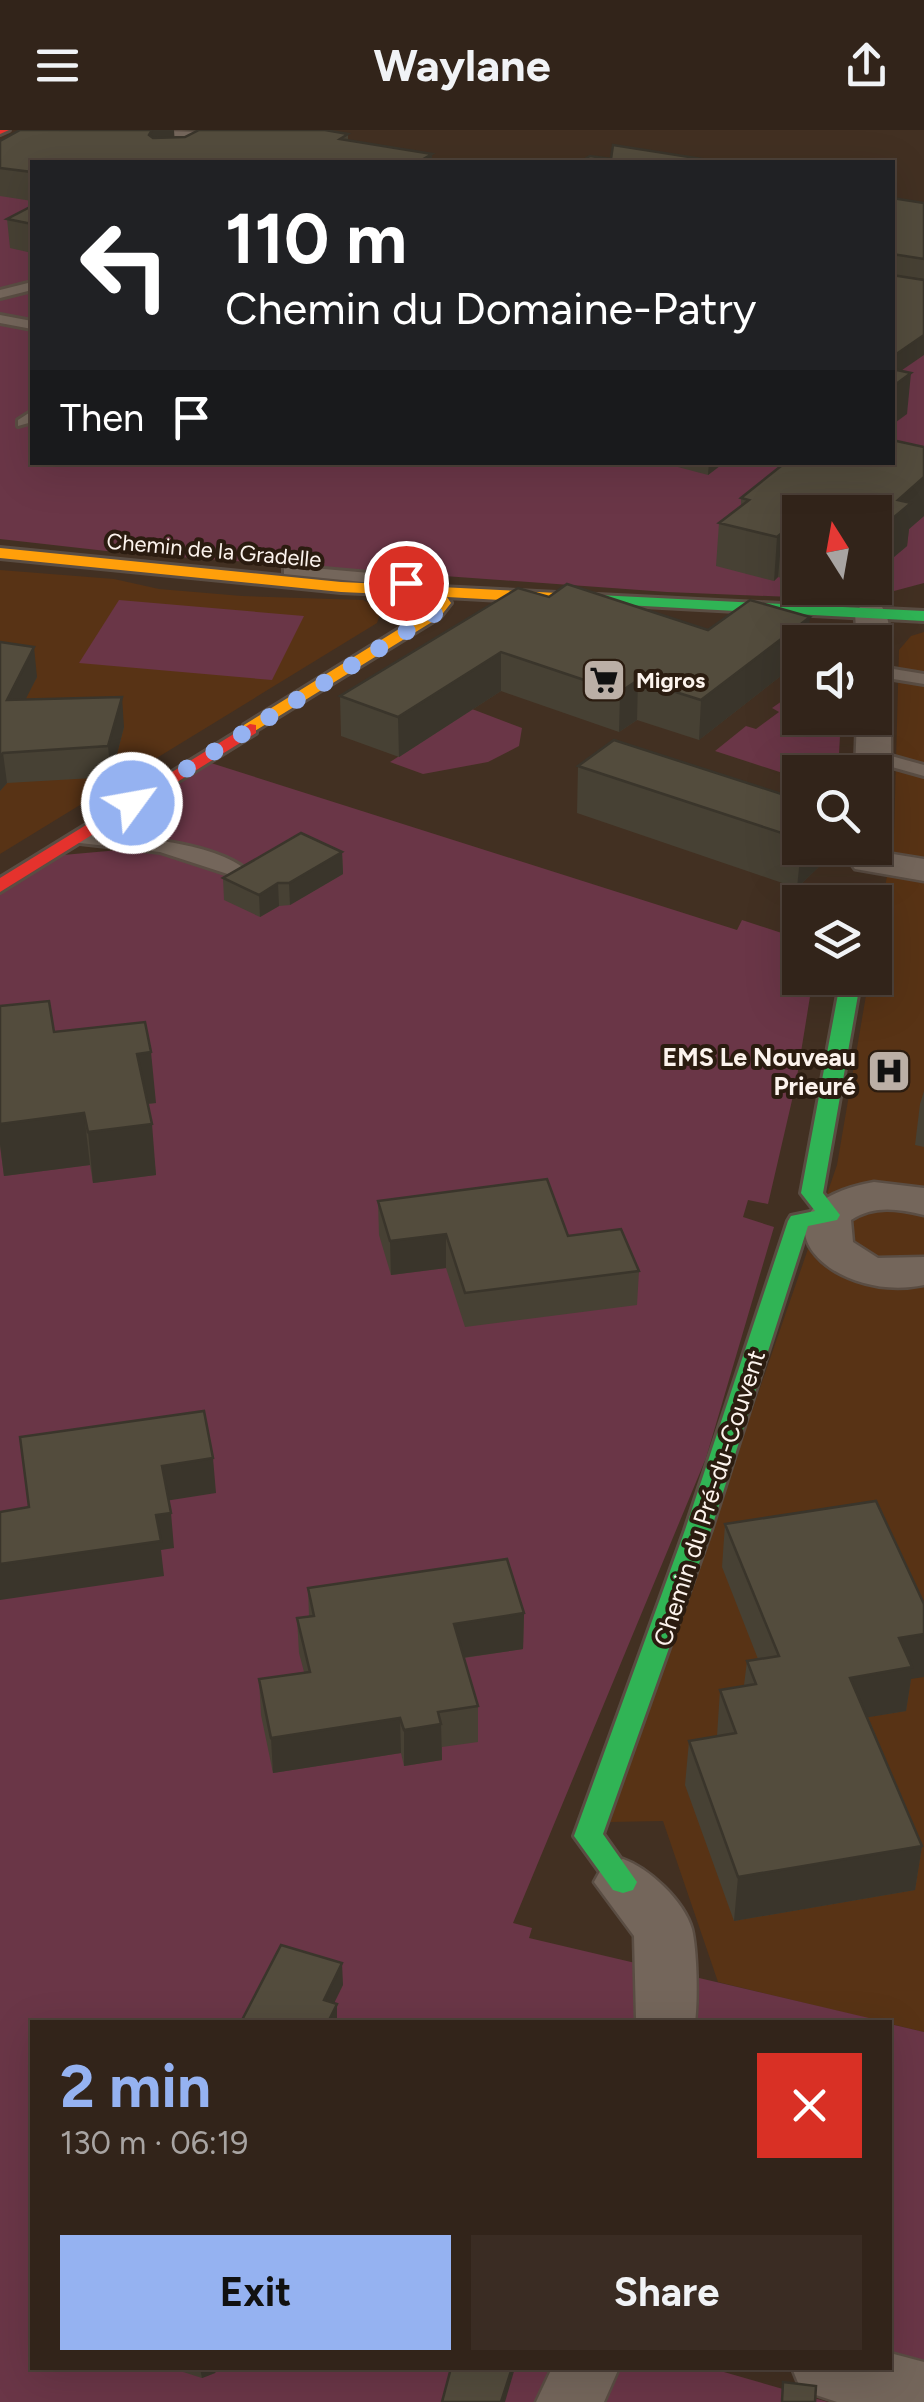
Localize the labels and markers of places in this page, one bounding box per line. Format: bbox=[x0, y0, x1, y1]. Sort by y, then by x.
pin bbox=[364, 541, 449, 626]
supermarket icon: Migros bbox=[581, 657, 627, 703]
place label: Migros bbox=[636, 667, 705, 694]
place label: EMS Le Nouveau Prieuré bbox=[663, 1042, 856, 1101]
hospital icon: EMS Le Nouveau Prieuré bbox=[866, 1048, 912, 1094]

